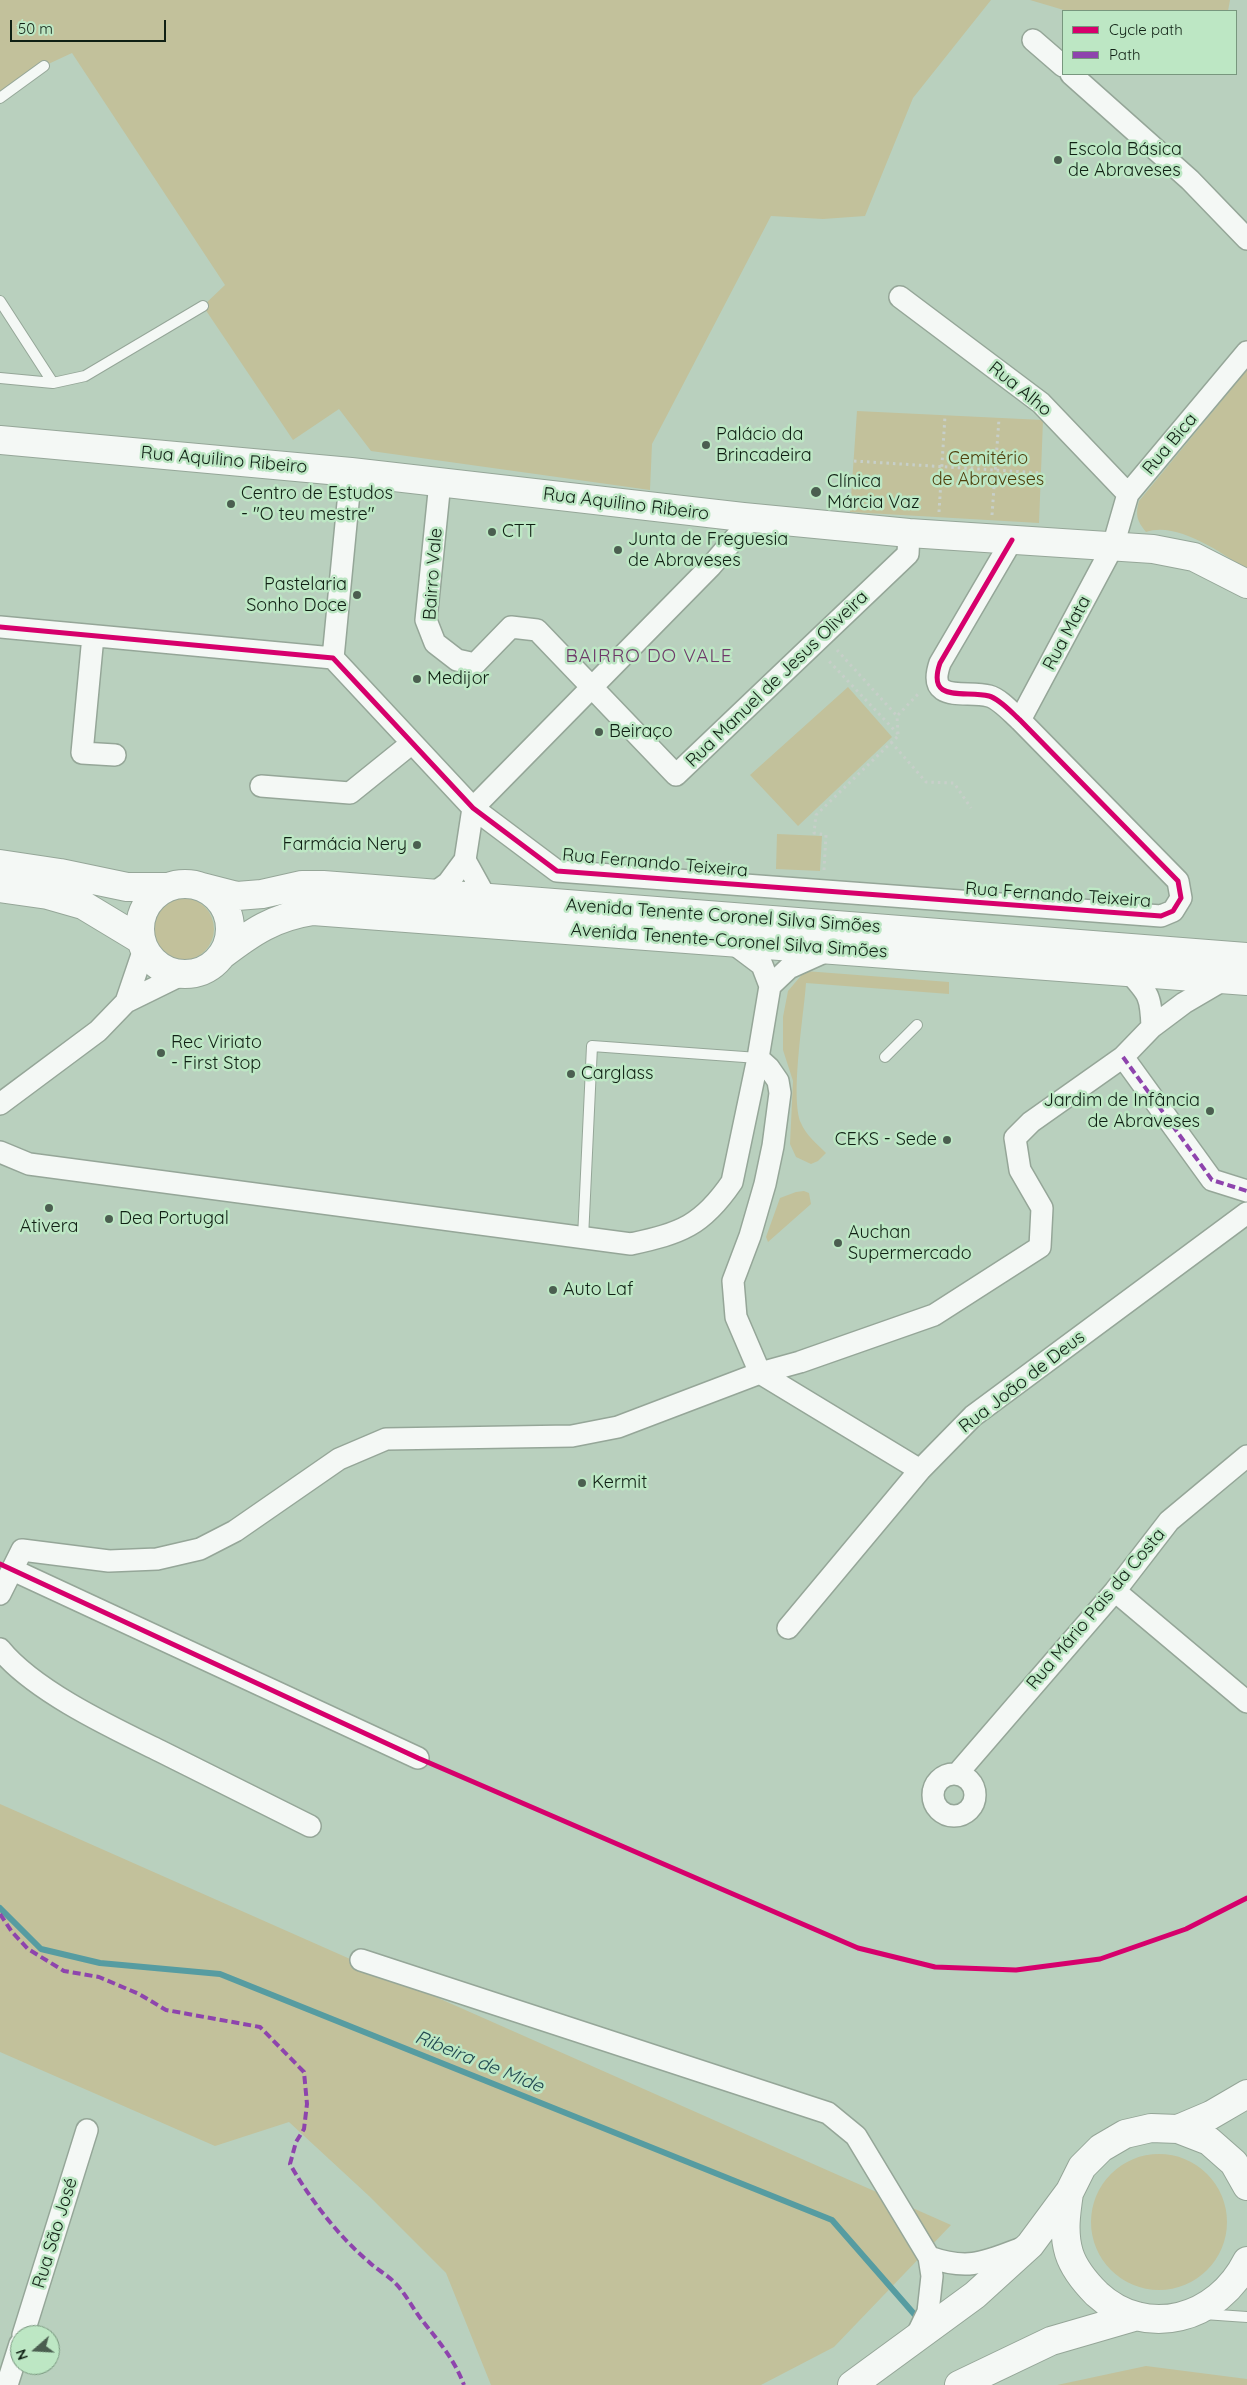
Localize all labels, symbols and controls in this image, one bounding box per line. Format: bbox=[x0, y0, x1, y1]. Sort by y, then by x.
scale bar bbox=[12, 10, 169, 42]
legend bbox=[1062, 10, 1237, 75]
text: 50 m bbox=[18, 19, 53, 38]
text: Cycle path bbox=[1109, 20, 1183, 39]
text: Path bbox=[1109, 45, 1141, 64]
place label: Escola Básica de Abraveses bbox=[1068, 139, 1182, 182]
marker: Escola Básica de Abraveses bbox=[1052, 154, 1064, 166]
street label: Rua Alho bbox=[984, 357, 1056, 421]
street label: Rua Bica bbox=[1138, 409, 1202, 479]
place label: Palácio da Brincadeira bbox=[716, 424, 812, 466]
marker: Palácio da Brincadeira bbox=[700, 439, 712, 451]
street label: Rua Aquilino Ribeiro bbox=[140, 442, 308, 478]
park label: Cemitério de Abraveses bbox=[932, 448, 1044, 490]
place label: Clínica Márcia Vaz bbox=[827, 471, 920, 514]
place label: Centro de Estudos - "O teu mestre" bbox=[241, 483, 393, 526]
street label: Rua Aquilino Ribeiro bbox=[542, 483, 710, 525]
marker: Clínica Márcia Vaz bbox=[809, 485, 823, 499]
marker: Centro de Estudos - "O teu mestre" bbox=[225, 498, 237, 510]
place label: CTT bbox=[502, 521, 536, 543]
marker: CTT bbox=[486, 526, 498, 538]
street label: Bairro Vale bbox=[419, 527, 447, 621]
place label: Junta de Freguesia de Abraveses bbox=[628, 529, 788, 572]
marker: Junta de Freguesia de Abraveses bbox=[612, 544, 624, 556]
place label: Pastelaria Sonho Doce bbox=[246, 574, 347, 616]
street label: Rua Manuel de Jesus Oliveira bbox=[681, 586, 873, 772]
marker: Pastelaria Sonho Doce bbox=[351, 589, 363, 601]
street label: Rua Mata bbox=[1039, 592, 1095, 674]
district label: BAIRRO DO VALE bbox=[564, 645, 734, 667]
place label: Medijor bbox=[427, 668, 489, 690]
marker: Medijor bbox=[411, 673, 423, 685]
place label: Beiraço bbox=[609, 721, 673, 743]
marker: Beiraço bbox=[593, 726, 605, 738]
place label: Farmácia Nery bbox=[283, 834, 407, 856]
marker: Farmácia Nery bbox=[411, 839, 423, 851]
street label: Rua Fernando Teixeira bbox=[561, 844, 749, 882]
street label: Rua Fernando Teixeira bbox=[964, 878, 1152, 912]
street label: Avenida Tenente Coronel Silva Simões bbox=[565, 894, 881, 938]
street label: Avenida Tenente-Coronel Silva Simões bbox=[570, 919, 888, 963]
place label: Rec Viriato - First Stop bbox=[171, 1032, 262, 1074]
marker: Rec Viriato - First Stop bbox=[155, 1047, 167, 1059]
place label: Carglass bbox=[581, 1063, 653, 1085]
marker: Carglass bbox=[565, 1068, 577, 1080]
place label: Jardim de Infância de Abraveses bbox=[1043, 1090, 1200, 1132]
marker: Jardim de Infância de Abraveses bbox=[1204, 1105, 1216, 1117]
place label: CEKS - Sede bbox=[835, 1129, 937, 1151]
marker: CEKS - Sede bbox=[941, 1134, 953, 1146]
marker: Ativera bbox=[43, 1202, 55, 1214]
place label: Dea Portugal bbox=[119, 1208, 229, 1230]
marker: Dea Portugal bbox=[103, 1213, 115, 1225]
place label: Ativera bbox=[20, 1216, 78, 1238]
place label: Auchan Supermercado bbox=[848, 1222, 971, 1264]
marker: Auchan Supermercado bbox=[832, 1237, 844, 1249]
place label: Auto Laf bbox=[563, 1279, 633, 1301]
marker: Auto Laf bbox=[547, 1284, 559, 1296]
street label: Rua João de Deus bbox=[955, 1326, 1089, 1438]
place label: Kermit bbox=[592, 1472, 647, 1494]
marker: Kermit bbox=[576, 1477, 588, 1489]
street label: Rua Mário Pais da Costa bbox=[1022, 1524, 1170, 1694]
water label: Ribeira de Mide bbox=[412, 2026, 546, 2098]
street label: Rua São José bbox=[28, 2175, 82, 2291]
north arrow bbox=[10, 2325, 60, 2375]
text: N bbox=[12, 2347, 32, 2362]

